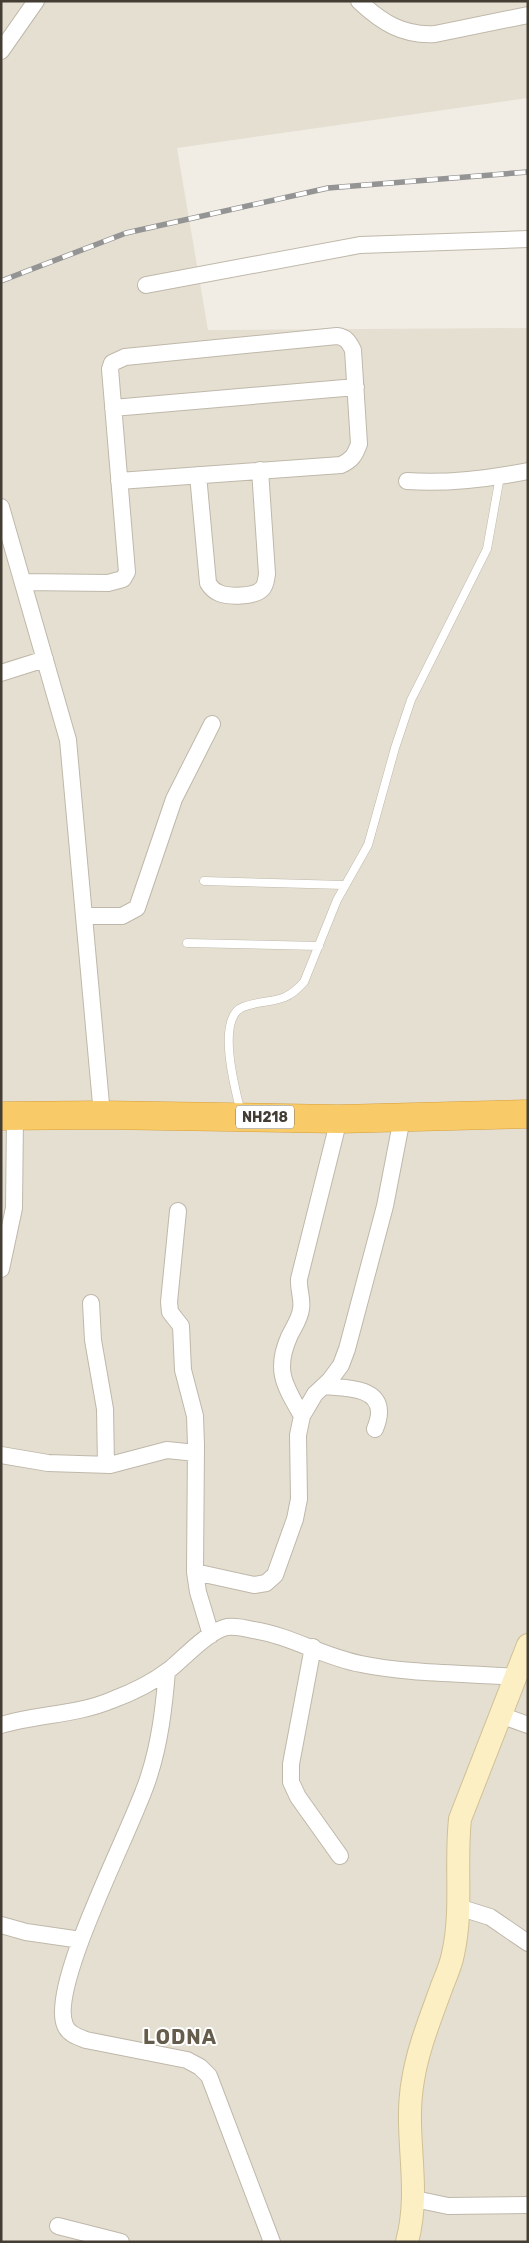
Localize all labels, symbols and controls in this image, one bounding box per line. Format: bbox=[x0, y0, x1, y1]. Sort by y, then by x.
road number: NH218 bbox=[236, 1106, 294, 1128]
district label: LODNA bbox=[143, 2025, 217, 2049]

